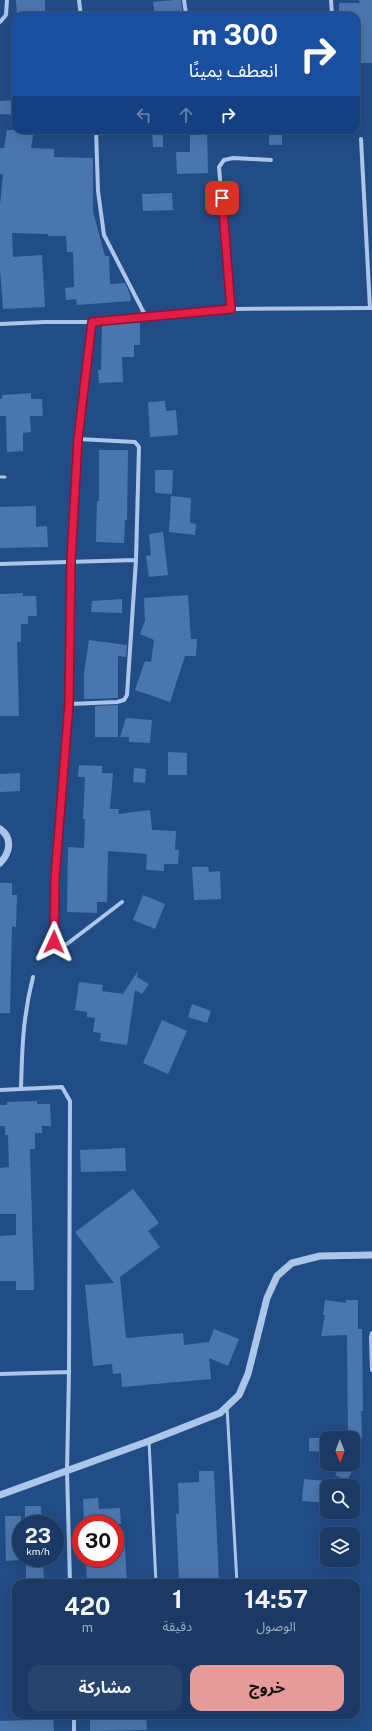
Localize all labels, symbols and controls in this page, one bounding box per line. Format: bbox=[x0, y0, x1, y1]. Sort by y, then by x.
text: 300 m bbox=[192, 18, 278, 51]
icon: right bbox=[292, 28, 344, 80]
text: انعطف يمينًا bbox=[189, 60, 278, 81]
icon: left bbox=[133, 104, 155, 126]
icon: ahead bbox=[175, 104, 197, 126]
icon: right bbox=[217, 104, 239, 126]
pin bbox=[205, 181, 239, 215]
icon: arrive bbox=[211, 187, 233, 209]
position arrow bbox=[33, 921, 75, 963]
north arrow bbox=[320, 1431, 360, 1471]
map controls bbox=[320, 1431, 360, 1567]
button: search bbox=[320, 1479, 360, 1519]
speed limit sign: 30 bbox=[72, 1515, 124, 1567]
text: 23 bbox=[25, 1524, 51, 1548]
button: layers bbox=[320, 1527, 360, 1567]
text: km/h bbox=[26, 1545, 50, 1557]
text: 1 bbox=[172, 1585, 183, 1613]
text: 14:57 bbox=[244, 1585, 308, 1613]
text: 420 bbox=[64, 1592, 111, 1620]
text: دقيقة bbox=[163, 1619, 192, 1634]
text: الوصول bbox=[256, 1619, 296, 1634]
text: m bbox=[82, 1620, 93, 1635]
button: مشاركة bbox=[28, 1665, 182, 1711]
button: خروج bbox=[190, 1665, 344, 1711]

